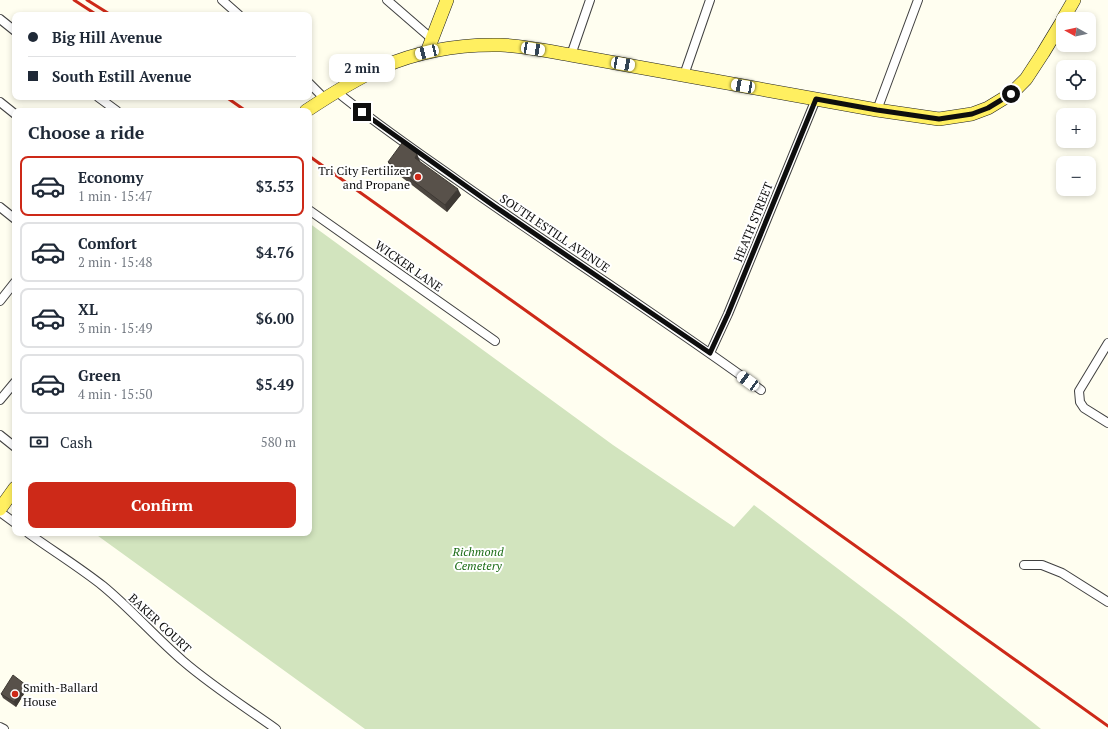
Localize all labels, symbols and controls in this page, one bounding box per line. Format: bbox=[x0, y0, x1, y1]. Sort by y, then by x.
north arrow bbox=[1056, 12, 1096, 52]
map controls bbox=[1056, 12, 1096, 196]
text: Big Hill Avenue bbox=[52, 27, 162, 47]
car bbox=[520, 41, 546, 57]
car bbox=[414, 43, 440, 61]
callout: 2 min bbox=[329, 54, 395, 82]
car bbox=[610, 56, 636, 72]
text: 2 min bbox=[344, 59, 380, 77]
button: locate bbox=[1056, 60, 1096, 100]
text: South Estill Avenue bbox=[52, 66, 192, 86]
car bbox=[730, 78, 756, 94]
route start bbox=[1002, 85, 1020, 103]
route end bbox=[353, 103, 371, 121]
button: + bbox=[1056, 108, 1096, 148]
text: Choose a ride bbox=[28, 120, 144, 144]
button: − bbox=[1056, 156, 1096, 196]
place label: Tri City Fertilizer and Propane bbox=[318, 163, 410, 192]
text: Economy bbox=[78, 167, 143, 187]
icon: car bbox=[30, 168, 66, 204]
marker: Tri City Fertilizer and Propane bbox=[413, 172, 423, 182]
text: $3.53 bbox=[256, 176, 294, 196]
street label: HEATH STREET bbox=[730, 179, 776, 264]
text: 1 min · 15:47 bbox=[78, 187, 152, 205]
street label: SOUTH ESTILL AVENUE bbox=[497, 191, 613, 275]
text: Comfort bbox=[78, 233, 137, 253]
icon: car bbox=[30, 234, 66, 270]
street label: WICKER LANE bbox=[372, 237, 446, 295]
text: $4.76 bbox=[256, 242, 294, 262]
text: 2 min · 15:48 bbox=[78, 253, 152, 271]
text: XL bbox=[78, 299, 98, 319]
icon: car bbox=[30, 300, 66, 336]
text: $6.00 bbox=[256, 308, 294, 328]
text: 3 min · 15:49 bbox=[78, 319, 152, 337]
text: Green bbox=[78, 365, 121, 385]
icon: car bbox=[30, 366, 66, 402]
car bbox=[735, 369, 761, 393]
text: $5.49 bbox=[256, 374, 294, 394]
text: 4 min · 15:50 bbox=[78, 385, 152, 403]
icon: cash bbox=[28, 431, 50, 453]
text: Cash bbox=[60, 432, 93, 452]
text: 580 m bbox=[261, 433, 296, 451]
button: Confirm bbox=[28, 482, 296, 528]
park label: Richmond Cemetery bbox=[451, 544, 504, 573]
street label: BAKER COURT bbox=[126, 590, 195, 656]
place label: Smith-Ballard House bbox=[23, 680, 98, 709]
marker: Smith-Ballard House bbox=[10, 689, 20, 699]

